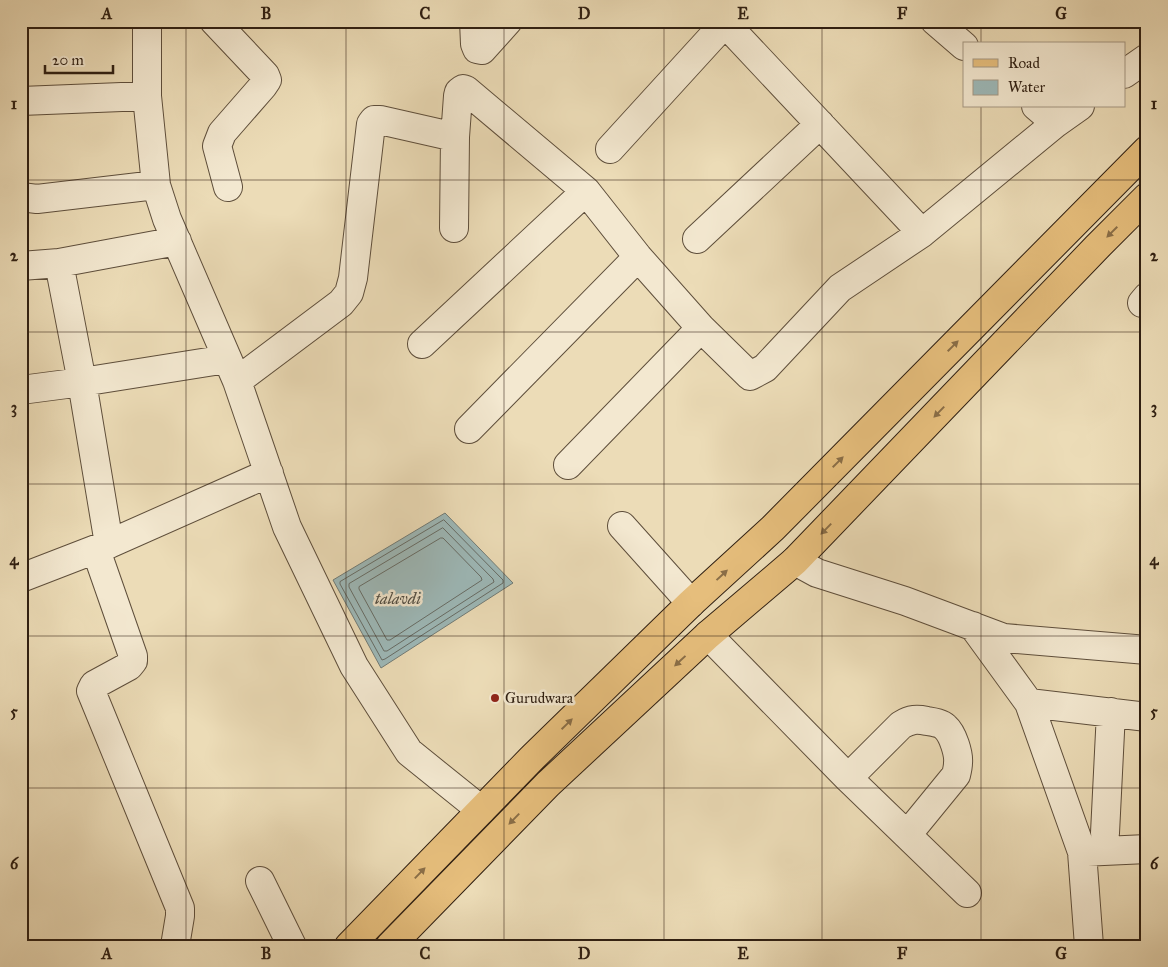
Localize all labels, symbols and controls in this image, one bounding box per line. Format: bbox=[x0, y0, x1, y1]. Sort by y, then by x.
text: A bbox=[101, 4, 113, 23]
text: B bbox=[261, 4, 271, 23]
text: C bbox=[420, 4, 431, 23]
text: D bbox=[578, 4, 591, 23]
text: E bbox=[737, 4, 749, 23]
text: F bbox=[897, 4, 908, 23]
text: G bbox=[1055, 4, 1067, 23]
scale bar bbox=[45, 42, 112, 74]
legend bbox=[963, 42, 1126, 108]
text: 20 m bbox=[52, 51, 84, 69]
text: Road bbox=[1008, 54, 1040, 72]
text: Water bbox=[1008, 78, 1045, 96]
text: 1 bbox=[11, 94, 18, 113]
text: 1 bbox=[1151, 94, 1158, 113]
one-way arrow bbox=[1106, 226, 1118, 238]
text: 2 bbox=[10, 246, 19, 265]
text: 2 bbox=[1150, 246, 1159, 265]
one-way arrow bbox=[947, 341, 959, 353]
text: 3 bbox=[11, 398, 17, 418]
text: 3 bbox=[1151, 398, 1157, 418]
one-way arrow bbox=[933, 405, 945, 417]
one-way arrow bbox=[832, 456, 844, 468]
one-way arrow bbox=[820, 522, 832, 534]
text: 4 bbox=[10, 550, 20, 570]
text: 4 bbox=[1150, 550, 1160, 570]
one-way arrow bbox=[715, 569, 727, 581]
water label: talavdi bbox=[375, 589, 421, 608]
one-way arrow bbox=[674, 655, 686, 667]
place label: Gurudwara bbox=[505, 689, 574, 707]
marker: Gurudwara bbox=[489, 692, 501, 704]
text: 5 bbox=[10, 702, 18, 721]
text: 5 bbox=[1150, 702, 1158, 721]
one-way arrow bbox=[561, 718, 573, 730]
one-way arrow bbox=[508, 812, 520, 824]
text: 6 bbox=[10, 854, 19, 873]
text: 6 bbox=[1150, 854, 1159, 873]
one-way arrow bbox=[414, 867, 426, 879]
text: A bbox=[101, 944, 113, 963]
text: B bbox=[261, 944, 271, 963]
text: C bbox=[420, 944, 431, 963]
text: D bbox=[578, 944, 591, 963]
text: E bbox=[737, 944, 749, 963]
text: F bbox=[897, 944, 908, 963]
text: G bbox=[1055, 944, 1067, 963]

